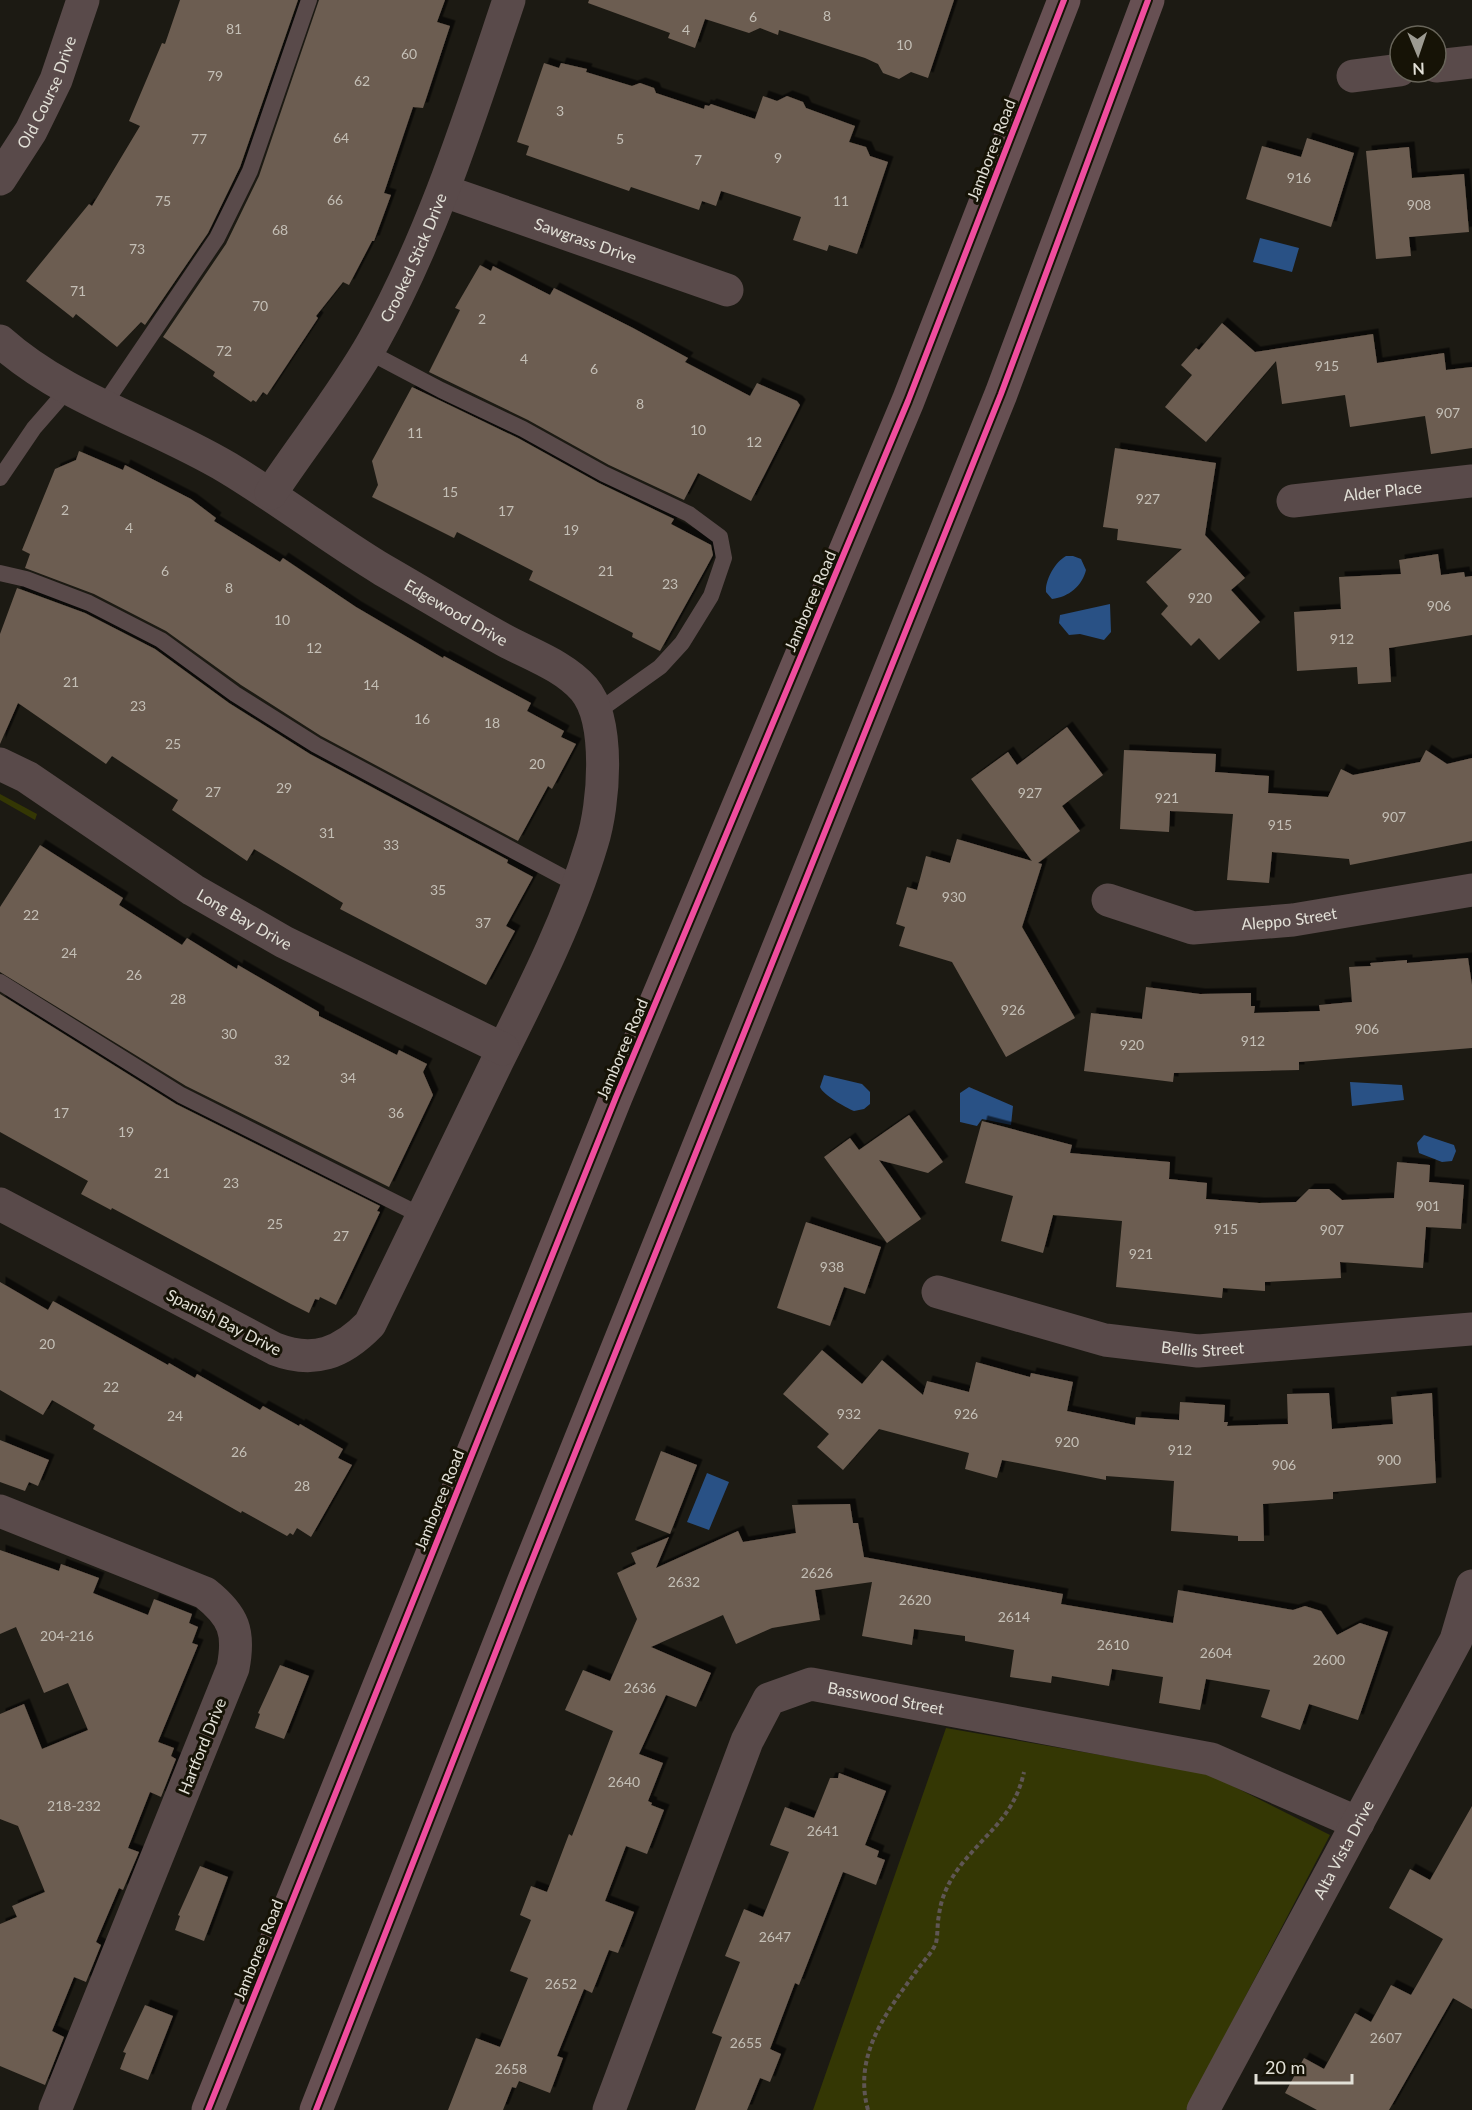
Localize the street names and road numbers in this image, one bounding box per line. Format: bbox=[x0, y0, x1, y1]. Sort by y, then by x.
street label: Old Course Drive bbox=[12, 33, 79, 152]
street label: Jamboree Road bbox=[962, 96, 1019, 203]
street label: Crooked Stick Drive bbox=[376, 190, 450, 325]
street label: Sawgrass Drive bbox=[532, 213, 639, 267]
street label: Alder Place bbox=[1342, 477, 1423, 504]
street label: Jamboree Road bbox=[780, 548, 839, 654]
street label: Edgewood Drive bbox=[401, 575, 511, 649]
street label: Long Bay Drive bbox=[194, 884, 295, 953]
street label: Aleppo Street bbox=[1240, 903, 1338, 933]
street label: Jamboree Road bbox=[592, 996, 651, 1102]
street label: Spanish Bay Drive bbox=[164, 1284, 285, 1359]
street label: Bellis Street bbox=[1160, 1337, 1245, 1360]
street label: Jamboree Road bbox=[410, 1446, 467, 1553]
street label: Basswood Street bbox=[826, 1677, 946, 1718]
street label: Hartford Drive bbox=[174, 1695, 230, 1797]
street label: Alta Vista Drive bbox=[1309, 1796, 1377, 1902]
street label: Jamboree Road bbox=[229, 1896, 286, 2003]

